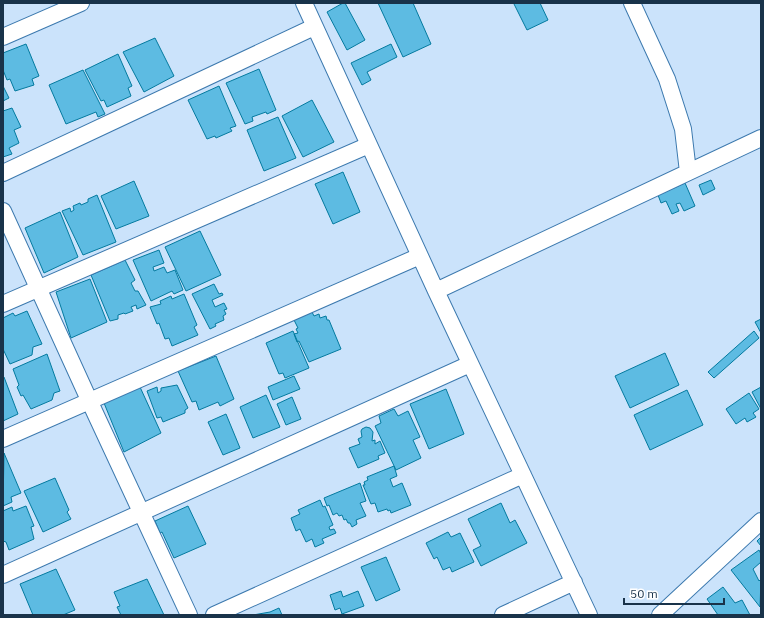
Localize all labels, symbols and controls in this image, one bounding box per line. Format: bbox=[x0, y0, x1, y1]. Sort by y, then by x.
scale bar bbox=[624, 580, 724, 606]
text: 50 m bbox=[630, 586, 658, 601]

